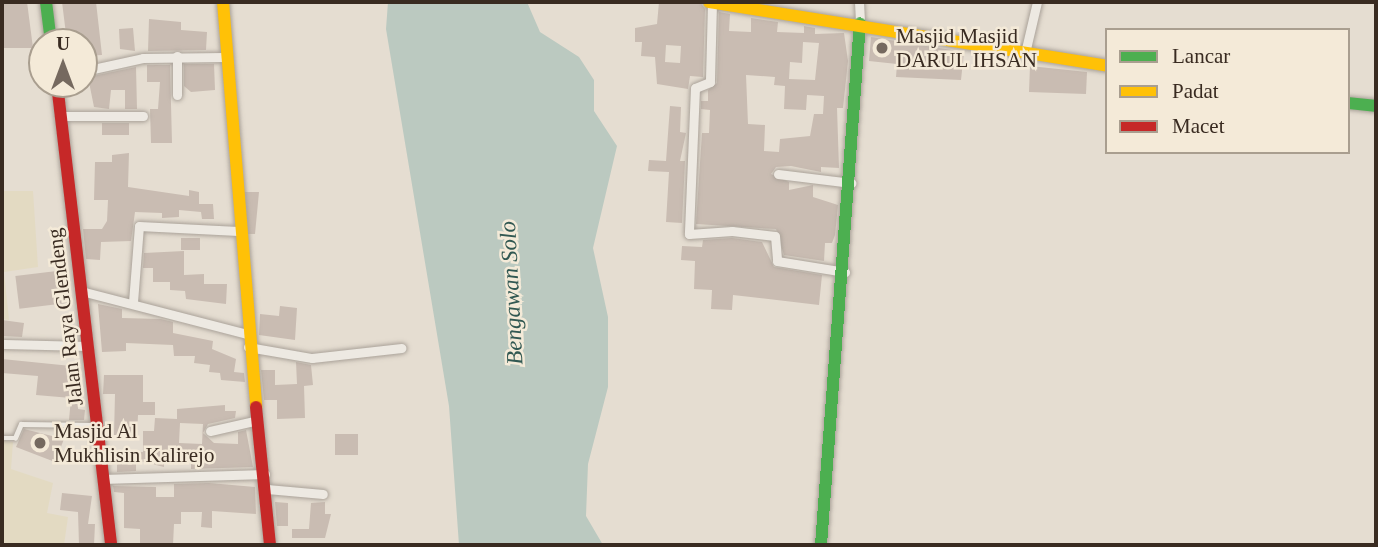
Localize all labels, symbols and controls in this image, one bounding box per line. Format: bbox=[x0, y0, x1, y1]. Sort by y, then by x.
place label: Masjid Masjid DARUL IHSAN bbox=[896, 23, 1038, 73]
north arrow bbox=[28, 28, 98, 98]
legend bbox=[1105, 28, 1350, 154]
text: U bbox=[56, 33, 70, 54]
marker: Masjid Masjid DARUL IHSAN bbox=[874, 40, 890, 56]
text: Lancar bbox=[1172, 44, 1230, 68]
text: Padat bbox=[1172, 79, 1219, 103]
text: Macet bbox=[1172, 114, 1224, 138]
water label: Bengawan Solo bbox=[494, 221, 530, 365]
street label: Jalan Raya Glendeng bbox=[42, 227, 88, 407]
place label: Masjid Al Mukhlisin Kalirejo bbox=[54, 418, 214, 468]
marker: Masjid Al Mukhlisin Kalirejo bbox=[32, 435, 48, 451]

